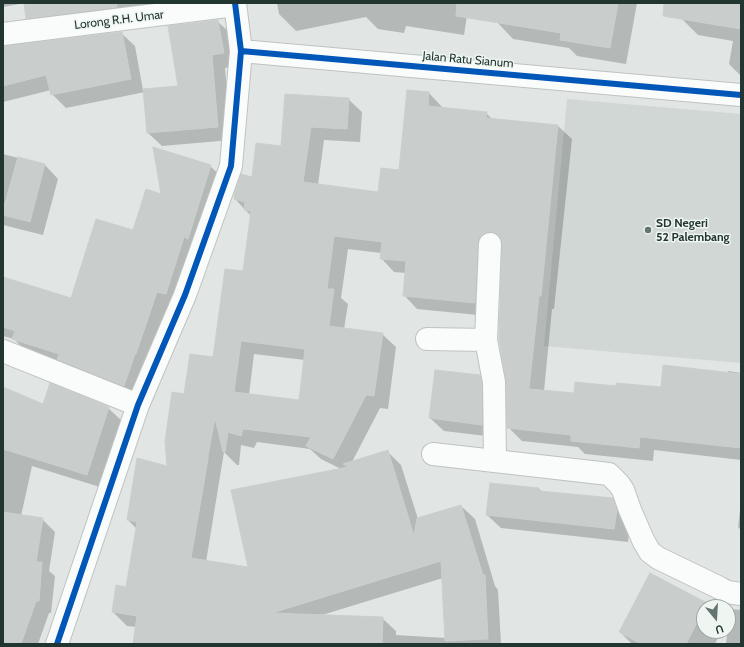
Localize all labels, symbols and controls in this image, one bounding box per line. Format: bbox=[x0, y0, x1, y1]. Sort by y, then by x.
street label: Lorong R.H. Umar bbox=[73, 7, 165, 33]
street label: Jalan Ratu Sianum bbox=[422, 49, 514, 71]
place label: SD Negeri 52 Palembang bbox=[656, 216, 730, 244]
marker: SD Negeri 52 Palembang bbox=[643, 225, 653, 235]
north arrow bbox=[696, 599, 736, 639]
text: U bbox=[713, 622, 725, 637]

